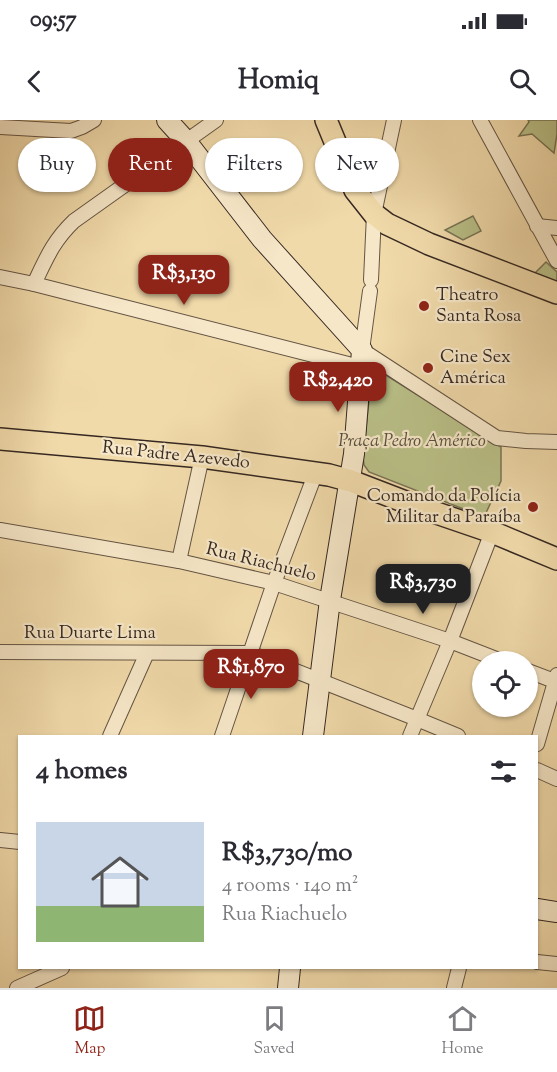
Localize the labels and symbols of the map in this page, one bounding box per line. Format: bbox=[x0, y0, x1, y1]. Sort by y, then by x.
pin: R$3,130 bbox=[129, 255, 239, 306]
place label: Theatro Santa Rosa bbox=[436, 283, 521, 330]
marker: Theatro Santa Rosa bbox=[417, 299, 431, 313]
place label: Cine Sex América bbox=[440, 345, 511, 392]
marker: Cine Sex América bbox=[421, 361, 435, 375]
pin: R$2,420 bbox=[283, 362, 393, 413]
park label: Praça Pedro Américo bbox=[338, 429, 486, 455]
street label: Rua Padre Azevedo bbox=[101, 435, 251, 477]
place label: Comando da Polícia Militar da Paraíba bbox=[367, 484, 521, 531]
marker: Comando da Polícia Militar da Paraíba bbox=[526, 500, 540, 514]
street label: Rua Riachuelo bbox=[203, 537, 319, 589]
pin: R$3,730 bbox=[368, 564, 478, 615]
street label: Rua Duarte Lima bbox=[24, 621, 156, 647]
pin: R$1,870 bbox=[196, 649, 306, 700]

